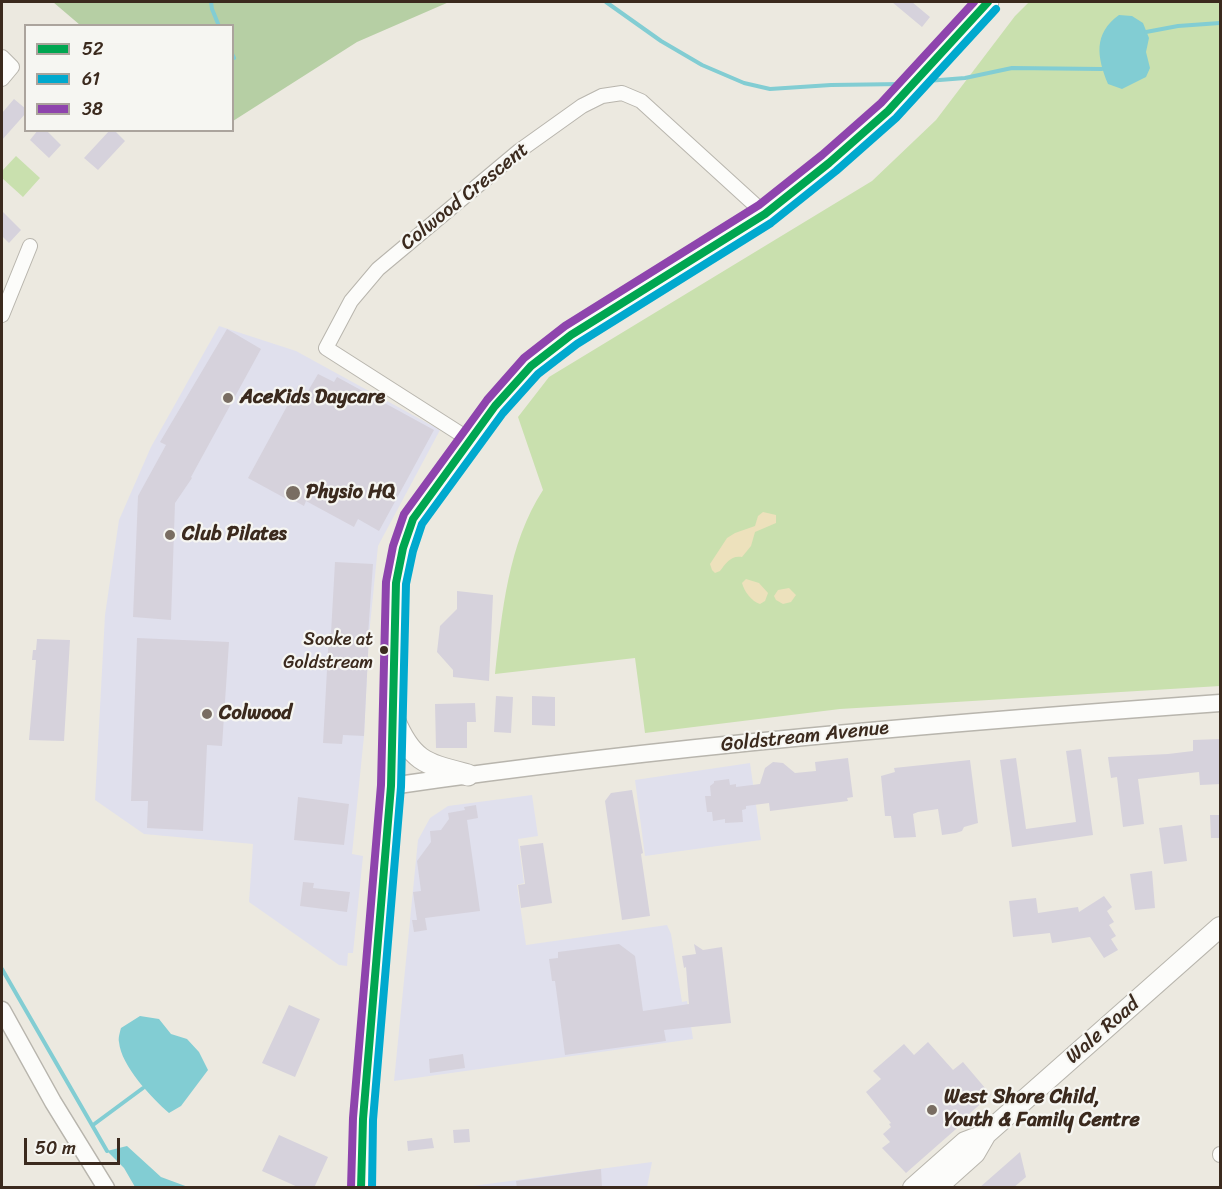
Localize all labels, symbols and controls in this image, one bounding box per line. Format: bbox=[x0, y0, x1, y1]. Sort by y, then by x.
legend bbox=[24, 24, 234, 132]
text: 52 bbox=[82, 33, 103, 65]
text: 61 bbox=[82, 63, 100, 95]
text: 38 bbox=[82, 93, 103, 125]
street label: Colwood Crescent bbox=[396, 138, 534, 256]
place label: AceKids Daycare bbox=[240, 386, 385, 410]
marker: AceKids Daycare bbox=[221, 391, 235, 405]
place label: Physio HQ bbox=[306, 481, 395, 505]
marker: Physio HQ bbox=[284, 484, 302, 502]
place label: Club Pilates bbox=[182, 523, 287, 547]
marker: Club Pilates bbox=[163, 528, 177, 542]
place label: Sooke at Goldstream bbox=[283, 629, 373, 672]
marker: Sooke at Goldstream bbox=[378, 644, 390, 656]
place label: Colwood bbox=[219, 702, 292, 726]
marker: Colwood bbox=[200, 707, 214, 721]
street label: Goldstream Avenue bbox=[720, 716, 890, 758]
street label: Wale Road bbox=[1061, 993, 1145, 1069]
place label: West Shore Child, Youth & Family Centre bbox=[944, 1086, 1140, 1133]
marker: West Shore Child, Youth & Family Centre bbox=[925, 1103, 939, 1117]
scale bar bbox=[27, 1126, 123, 1164]
text: 50 m bbox=[35, 1132, 76, 1164]

